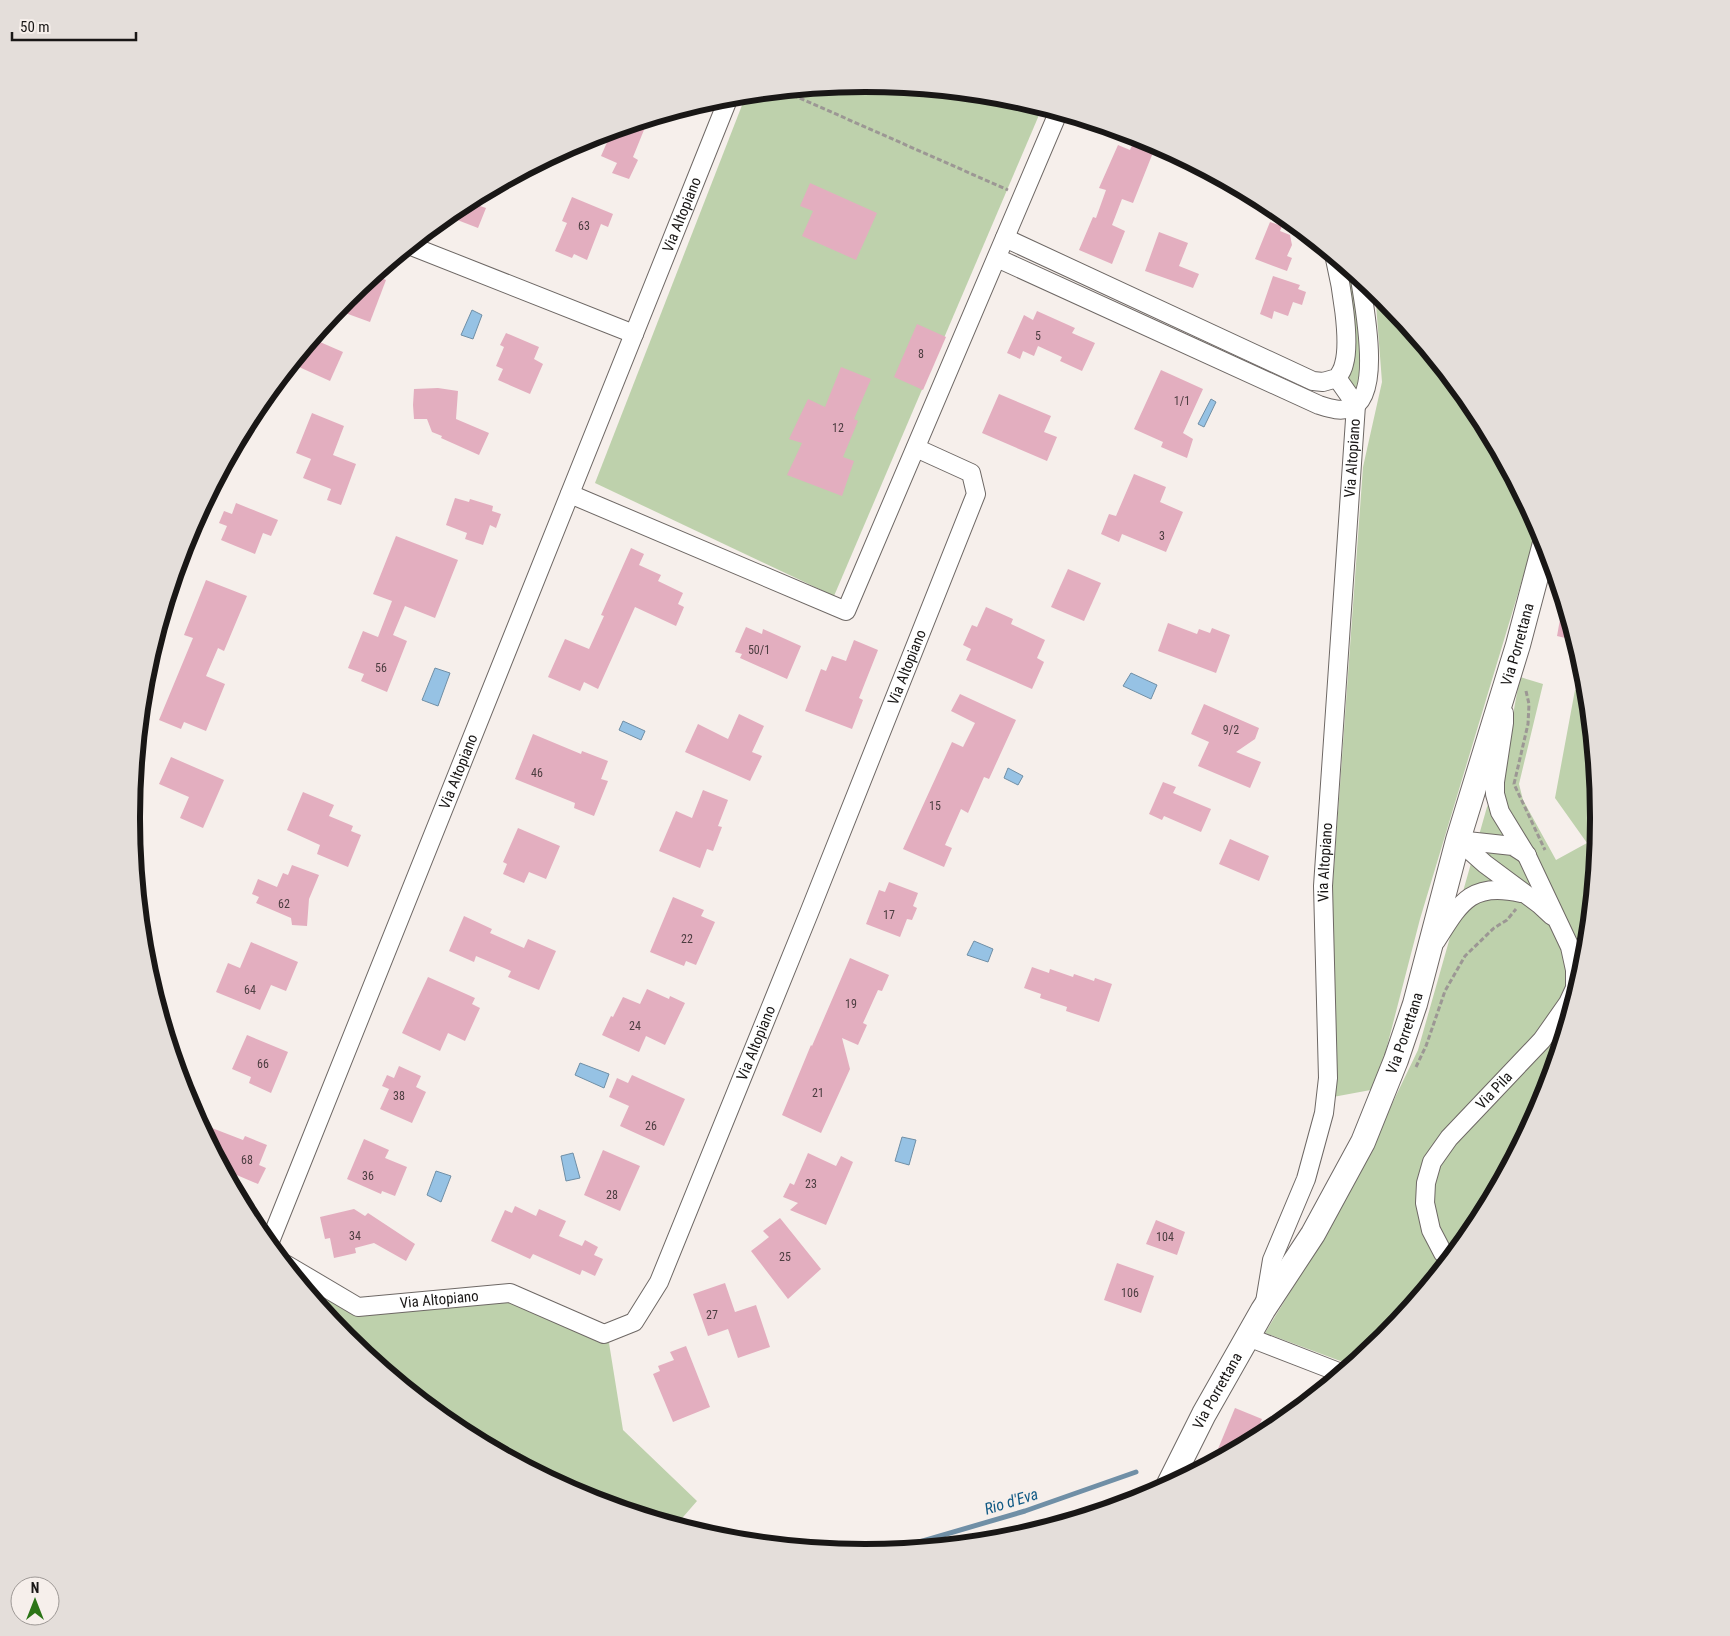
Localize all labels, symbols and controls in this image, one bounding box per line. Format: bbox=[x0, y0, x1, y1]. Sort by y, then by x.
scale bar bbox=[12, 10, 136, 42]
text: 50 m bbox=[20, 18, 50, 36]
street label: Via Altopiano bbox=[659, 175, 705, 255]
house number: 63 bbox=[578, 219, 590, 233]
house number: 5 bbox=[1035, 329, 1041, 343]
house number: 8 bbox=[918, 347, 924, 361]
house number: 1/1 bbox=[1174, 394, 1190, 408]
street label: Via Altopiano bbox=[1341, 418, 1364, 498]
house number: 12 bbox=[832, 421, 844, 435]
house number: 3 bbox=[1159, 529, 1165, 543]
street label: Via Porrettana bbox=[1497, 601, 1538, 688]
street label: Via Altopiano bbox=[884, 627, 930, 707]
house number: 50/1 bbox=[748, 643, 770, 657]
house number: 56 bbox=[375, 661, 387, 675]
house number: 9/2 bbox=[1223, 723, 1239, 737]
street label: Via Altopiano bbox=[435, 731, 482, 812]
house number: 46 bbox=[531, 766, 543, 780]
house number: 15 bbox=[929, 799, 941, 813]
street label: Via Altopiano bbox=[1314, 822, 1336, 902]
house number: 62 bbox=[278, 897, 290, 911]
house number: 17 bbox=[883, 908, 895, 922]
house number: 22 bbox=[681, 932, 693, 946]
house number: 64 bbox=[244, 983, 256, 997]
street label: Via Porrettana bbox=[1382, 991, 1427, 1077]
house number: 19 bbox=[845, 997, 857, 1011]
street label: Via Altopiano bbox=[733, 1003, 779, 1083]
house number: 24 bbox=[629, 1019, 641, 1033]
house number: 66 bbox=[257, 1057, 269, 1071]
street label: Via Pila bbox=[1472, 1068, 1516, 1113]
house number: 21 bbox=[812, 1086, 824, 1100]
house number: 38 bbox=[393, 1089, 405, 1103]
house number: 26 bbox=[645, 1119, 657, 1133]
house number: 68 bbox=[241, 1153, 253, 1167]
house number: 36 bbox=[362, 1169, 374, 1183]
house number: 23 bbox=[805, 1177, 817, 1191]
house number: 28 bbox=[606, 1188, 618, 1202]
house number: 34 bbox=[349, 1229, 361, 1243]
house number: 104 bbox=[1156, 1230, 1174, 1244]
house number: 25 bbox=[779, 1250, 791, 1264]
house number: 106 bbox=[1121, 1286, 1139, 1300]
street label: Via Altopiano bbox=[399, 1287, 479, 1312]
house number: 27 bbox=[706, 1308, 718, 1322]
street label: Via Porrettana bbox=[1189, 1349, 1246, 1432]
water label: Rio d'Eva bbox=[982, 1484, 1040, 1519]
north arrow bbox=[10, 1576, 60, 1626]
text: N bbox=[31, 1580, 39, 1596]

